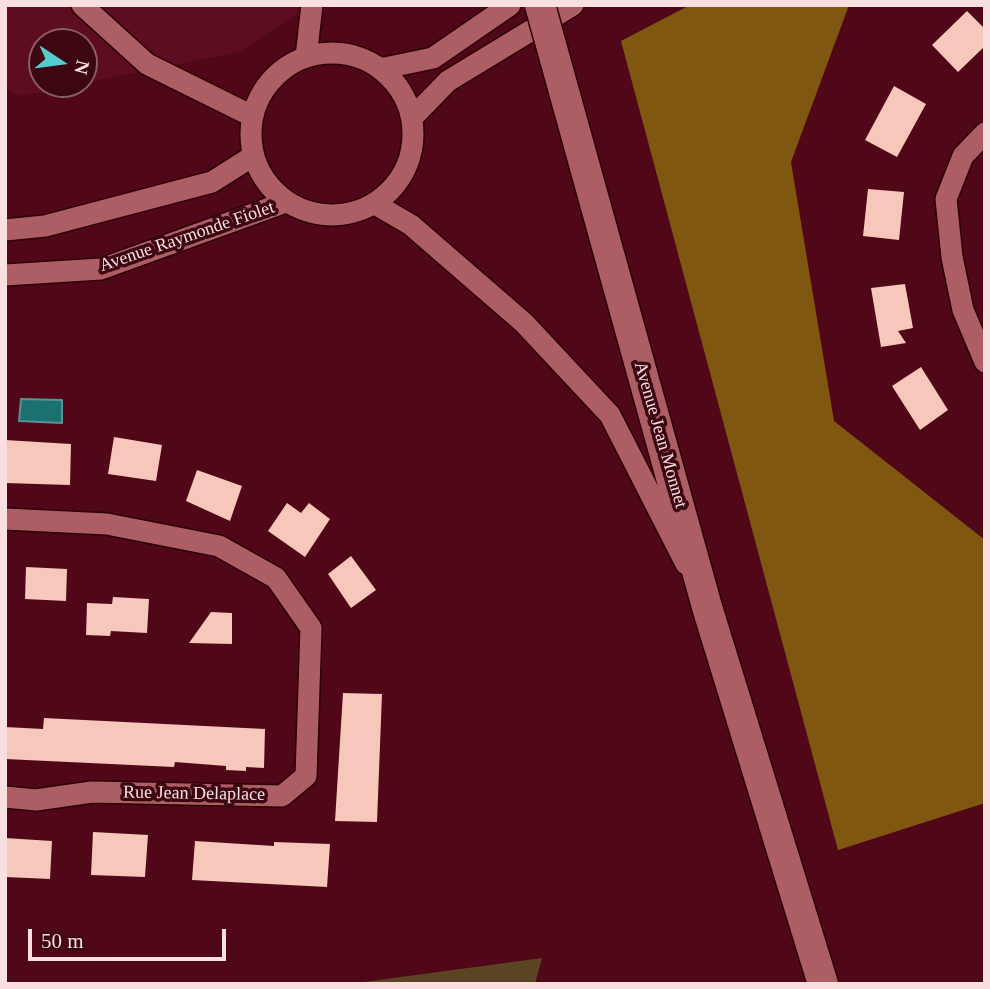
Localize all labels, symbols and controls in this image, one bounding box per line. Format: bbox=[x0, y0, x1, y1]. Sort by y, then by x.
north arrow bbox=[28, 28, 98, 98]
text: N bbox=[70, 58, 94, 76]
street label: Avenue Raymonde Fiolet bbox=[97, 197, 277, 277]
street label: Avenue Jean Monnet bbox=[629, 359, 691, 511]
street label: Rue Jean Delaplace bbox=[123, 782, 265, 806]
scale bar bbox=[32, 916, 229, 960]
text: 50 m bbox=[41, 929, 84, 953]

